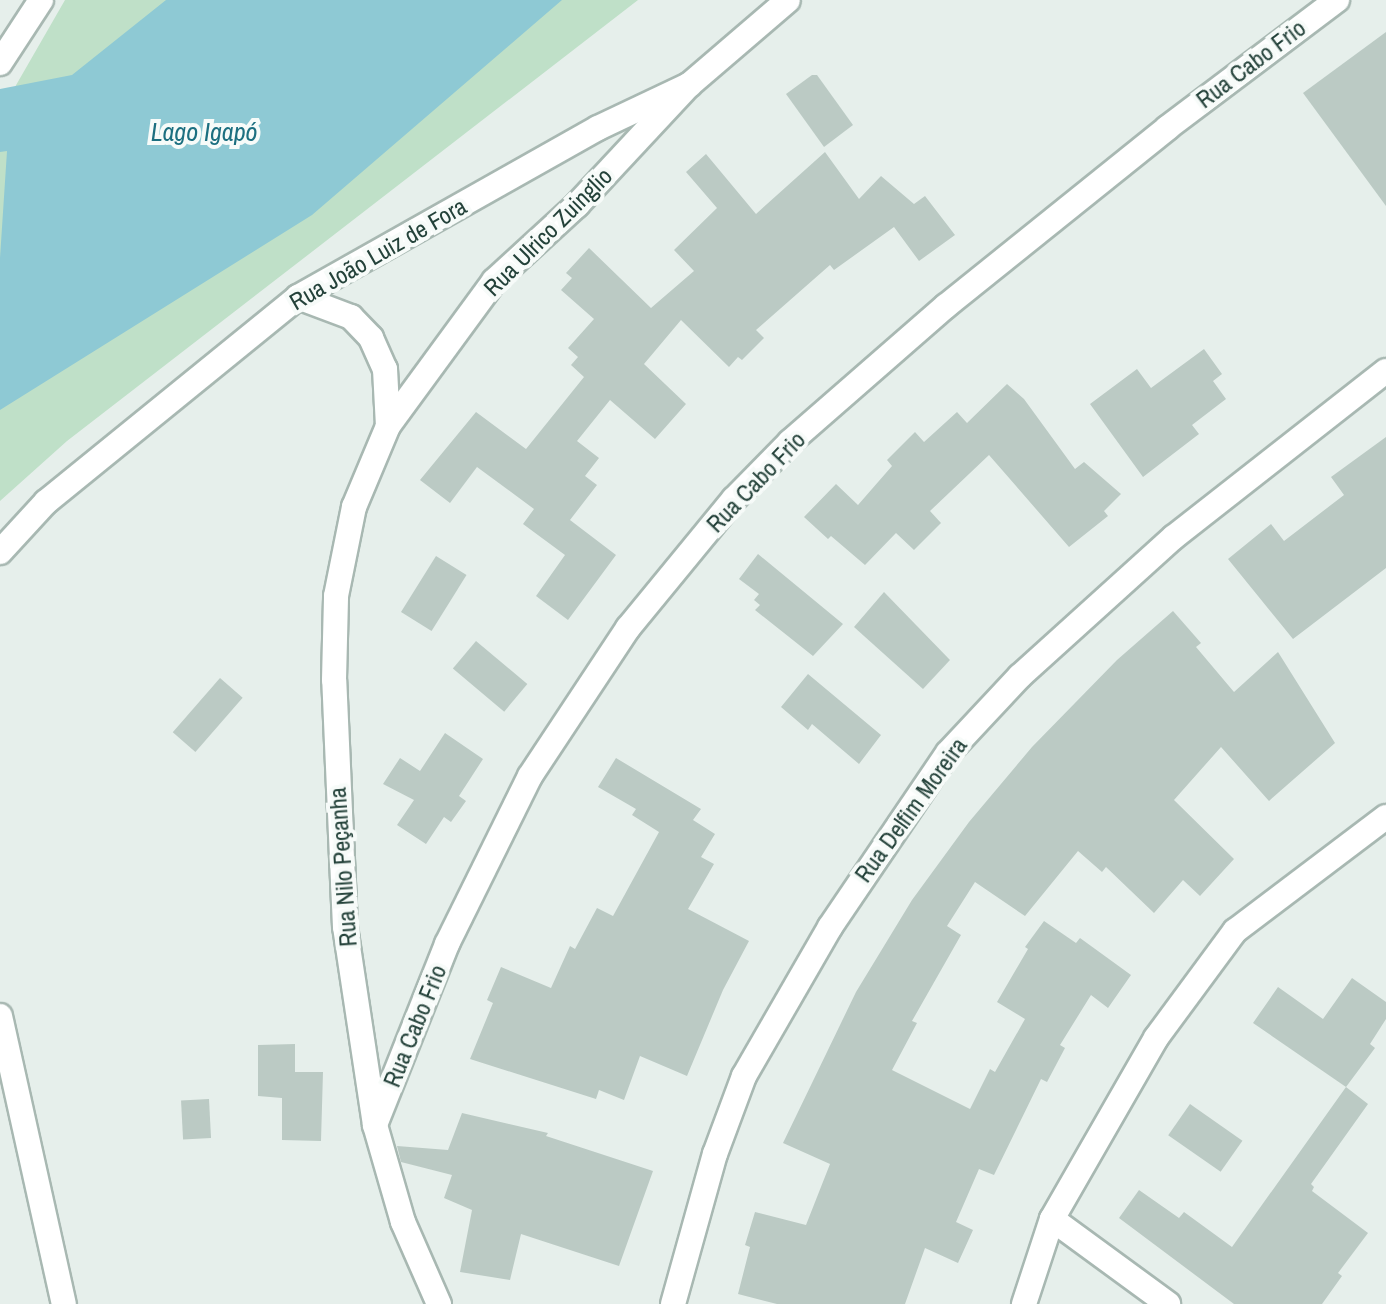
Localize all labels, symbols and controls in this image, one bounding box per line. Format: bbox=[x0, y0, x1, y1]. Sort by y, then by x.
street label: Rua Cabo Frio bbox=[1191, 14, 1311, 114]
water label: Lago Igapó bbox=[151, 116, 257, 148]
street label: Rua Ulrico Zuinglio bbox=[478, 162, 618, 302]
street label: Rua João Luiz de Fora bbox=[285, 192, 471, 316]
street label: Rua Cabo Frio bbox=[701, 426, 811, 538]
street label: Rua Delfim Moreira bbox=[849, 732, 973, 888]
street label: Rua Nilo Peçanha bbox=[323, 786, 363, 948]
street label: Rua Cabo Frio bbox=[377, 961, 453, 1091]

